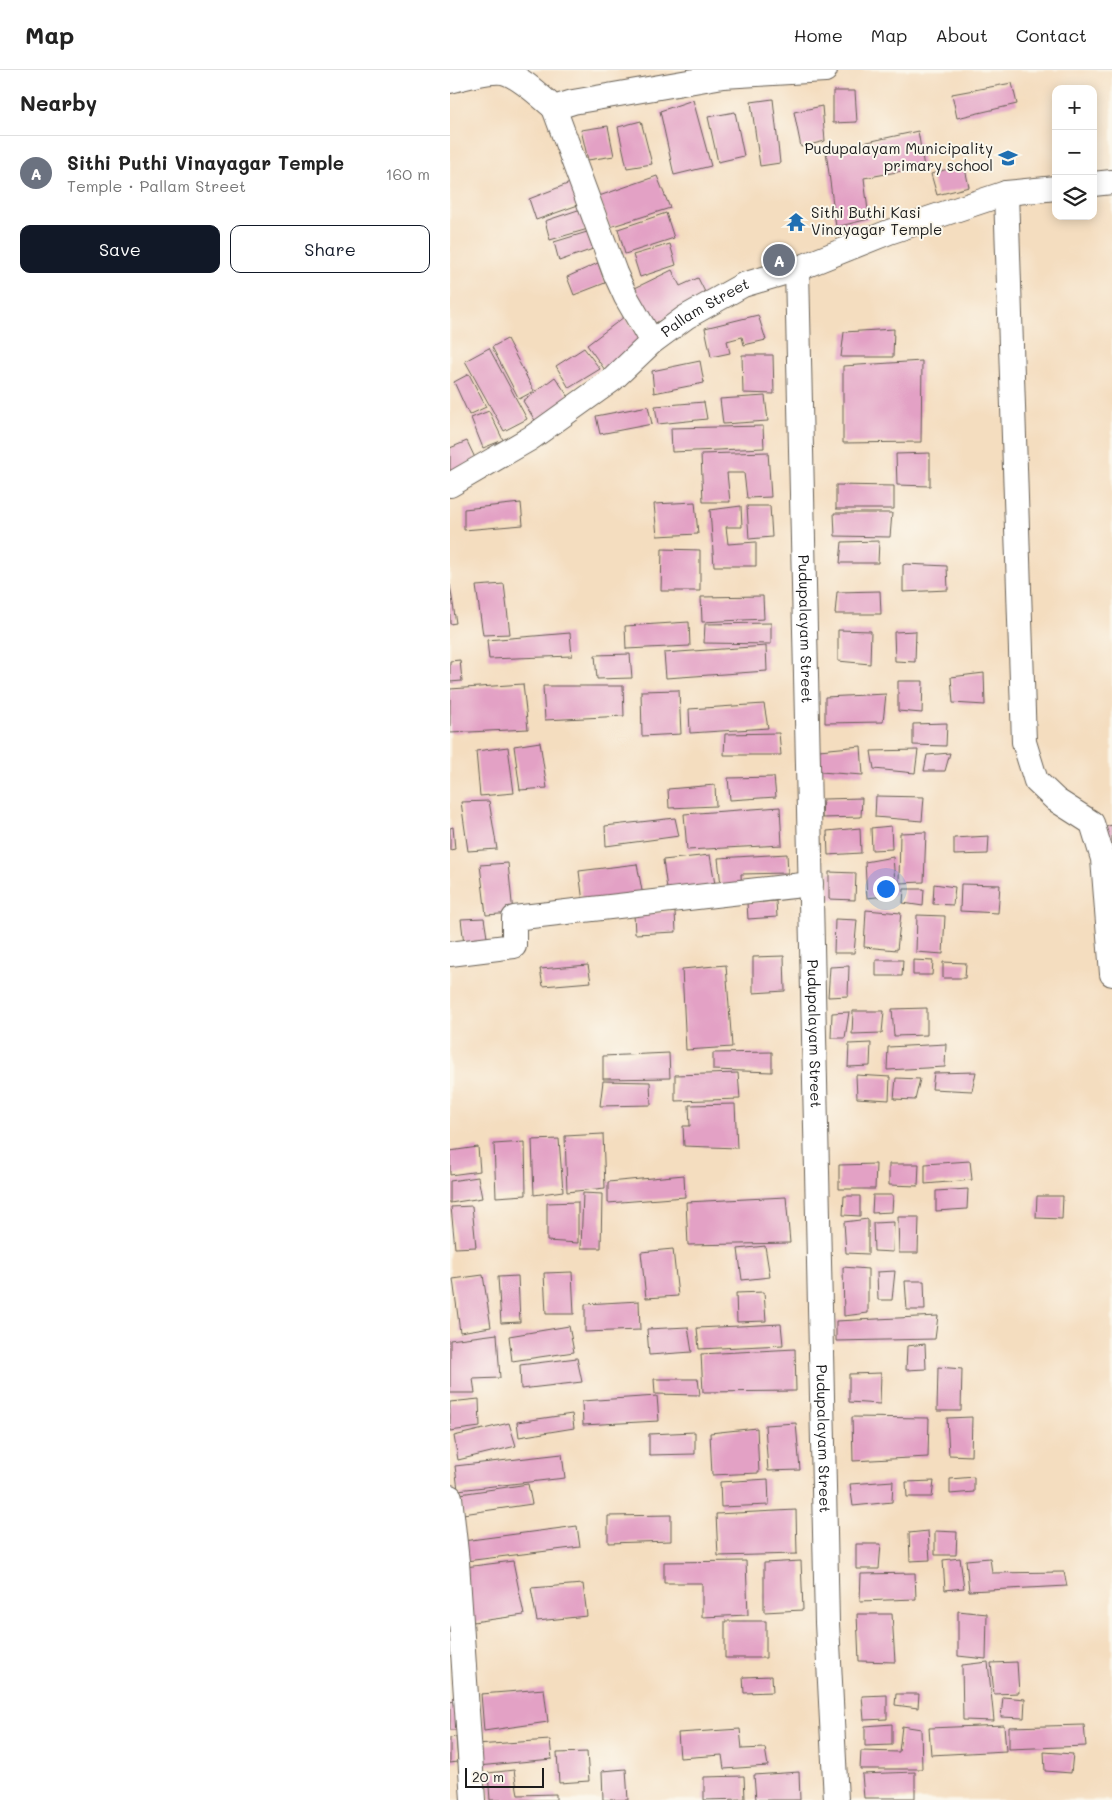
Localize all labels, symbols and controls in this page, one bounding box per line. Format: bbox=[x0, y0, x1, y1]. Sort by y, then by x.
text: Map bbox=[25, 19, 74, 50]
text: Home bbox=[794, 23, 843, 47]
text: Map bbox=[871, 23, 907, 47]
text: About bbox=[935, 23, 988, 47]
text: Contact bbox=[1016, 23, 1087, 47]
map controls bbox=[1052, 85, 1097, 220]
button: + bbox=[1052, 85, 1097, 130]
text: Nearby bbox=[20, 89, 97, 116]
button: − bbox=[1052, 130, 1097, 175]
place label: Pudupalayam Municipality primary school bbox=[804, 138, 993, 175]
school or university icon: Pudupalayam Municipality primary school bbox=[997, 147, 1019, 169]
text: Sithi Puthi Vinayagar Temple bbox=[67, 150, 344, 175]
text: A bbox=[30, 163, 42, 184]
text: 160 m bbox=[385, 163, 430, 184]
text: Temple · Pallam Street bbox=[67, 175, 246, 196]
button: layers bbox=[1052, 175, 1097, 220]
place label: Sithi Buthi Kasi Vinayagar Temple bbox=[811, 202, 942, 239]
temple icon: Sithi Buthi Kasi Vinayagar Temple bbox=[785, 211, 807, 233]
button: Save bbox=[20, 225, 220, 273]
button: Share bbox=[230, 225, 430, 273]
pin: A bbox=[763, 241, 795, 279]
street label: Pallam Street bbox=[656, 273, 751, 341]
street label: Pudupalayam Street bbox=[794, 554, 818, 703]
your location bbox=[873, 876, 899, 902]
street label: Pudupalayam Street bbox=[803, 959, 827, 1108]
street label: Pudupalayam Street bbox=[812, 1364, 836, 1513]
scale bar bbox=[465, 1765, 544, 1788]
text: 20 m bbox=[472, 1767, 504, 1786]

